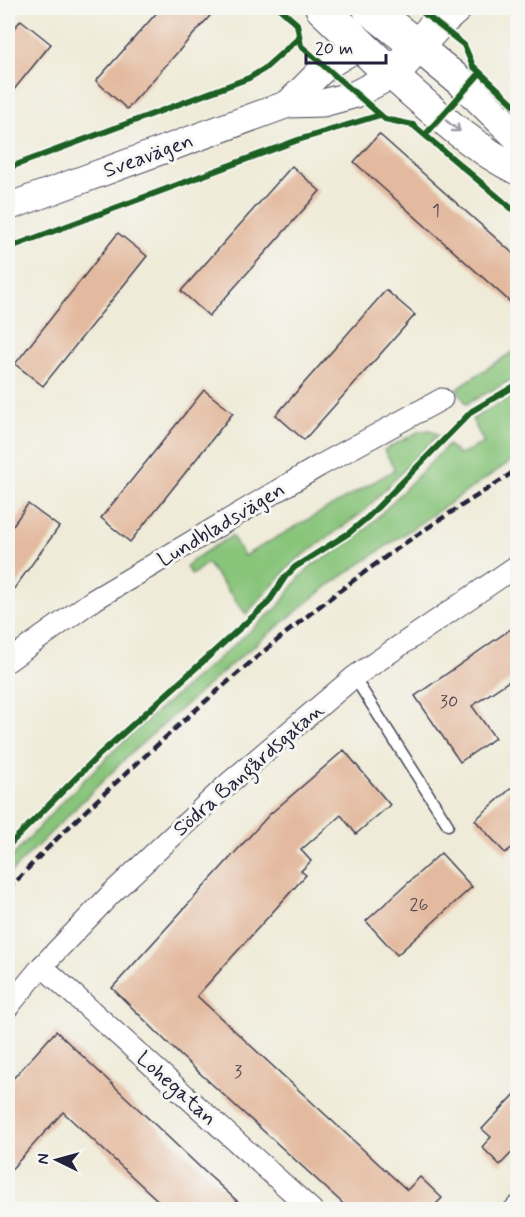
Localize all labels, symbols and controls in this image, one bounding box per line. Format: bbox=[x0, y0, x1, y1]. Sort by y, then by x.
scale bar bbox=[306, 27, 386, 65]
text: 20 m bbox=[315, 37, 353, 61]
one-way arrow bbox=[445, 119, 461, 132]
street label: Sveavägen bbox=[100, 127, 197, 185]
house number: 1 bbox=[432, 199, 440, 223]
street label: Lundbladsvägen bbox=[153, 476, 290, 574]
house number: 30 bbox=[440, 690, 458, 714]
street label: Södra Bangårdsgatan bbox=[167, 696, 332, 844]
house number: 26 bbox=[410, 893, 428, 917]
street label: Lohegatan bbox=[130, 1045, 222, 1133]
house number: 3 bbox=[234, 1060, 242, 1084]
north arrow bbox=[27, 1130, 87, 1190]
text: N bbox=[33, 1153, 54, 1165]

